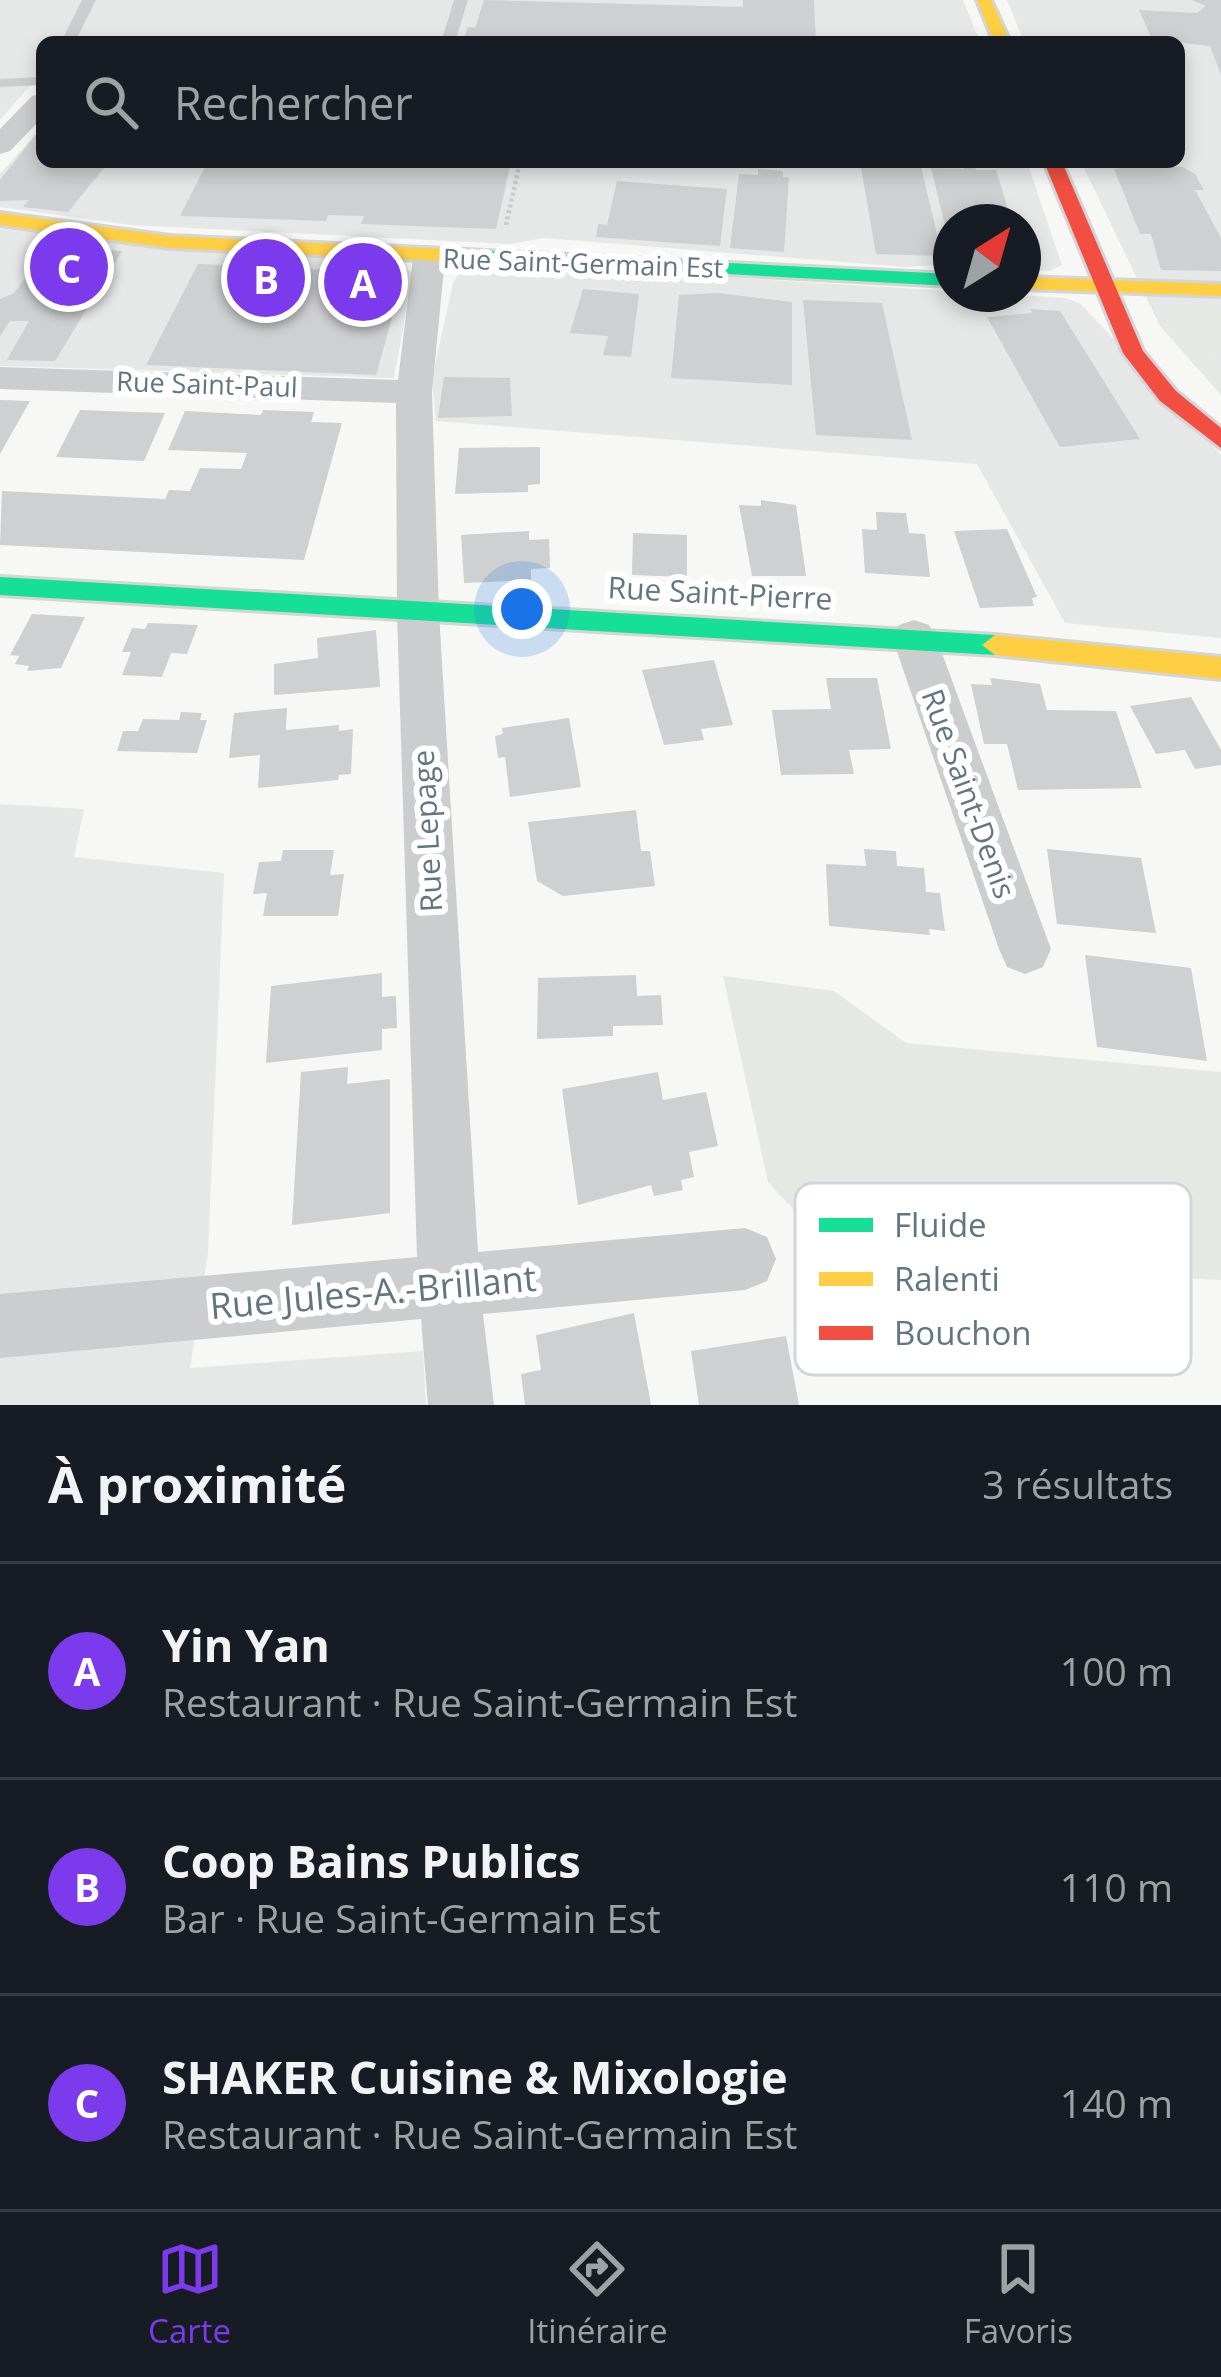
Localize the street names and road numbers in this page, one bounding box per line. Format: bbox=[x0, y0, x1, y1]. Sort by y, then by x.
street label: Rue Saint-Germain Est bbox=[442, 239, 724, 286]
street label: Rue Saint-Paul bbox=[116, 362, 298, 405]
street label: Rue Saint-Pierre bbox=[607, 566, 833, 619]
street label: Rue Saint-Denis bbox=[913, 683, 1026, 904]
street label: Rue Lepage bbox=[402, 749, 451, 913]
street label: Rue Jules-A.-Brillant bbox=[208, 1253, 538, 1330]

